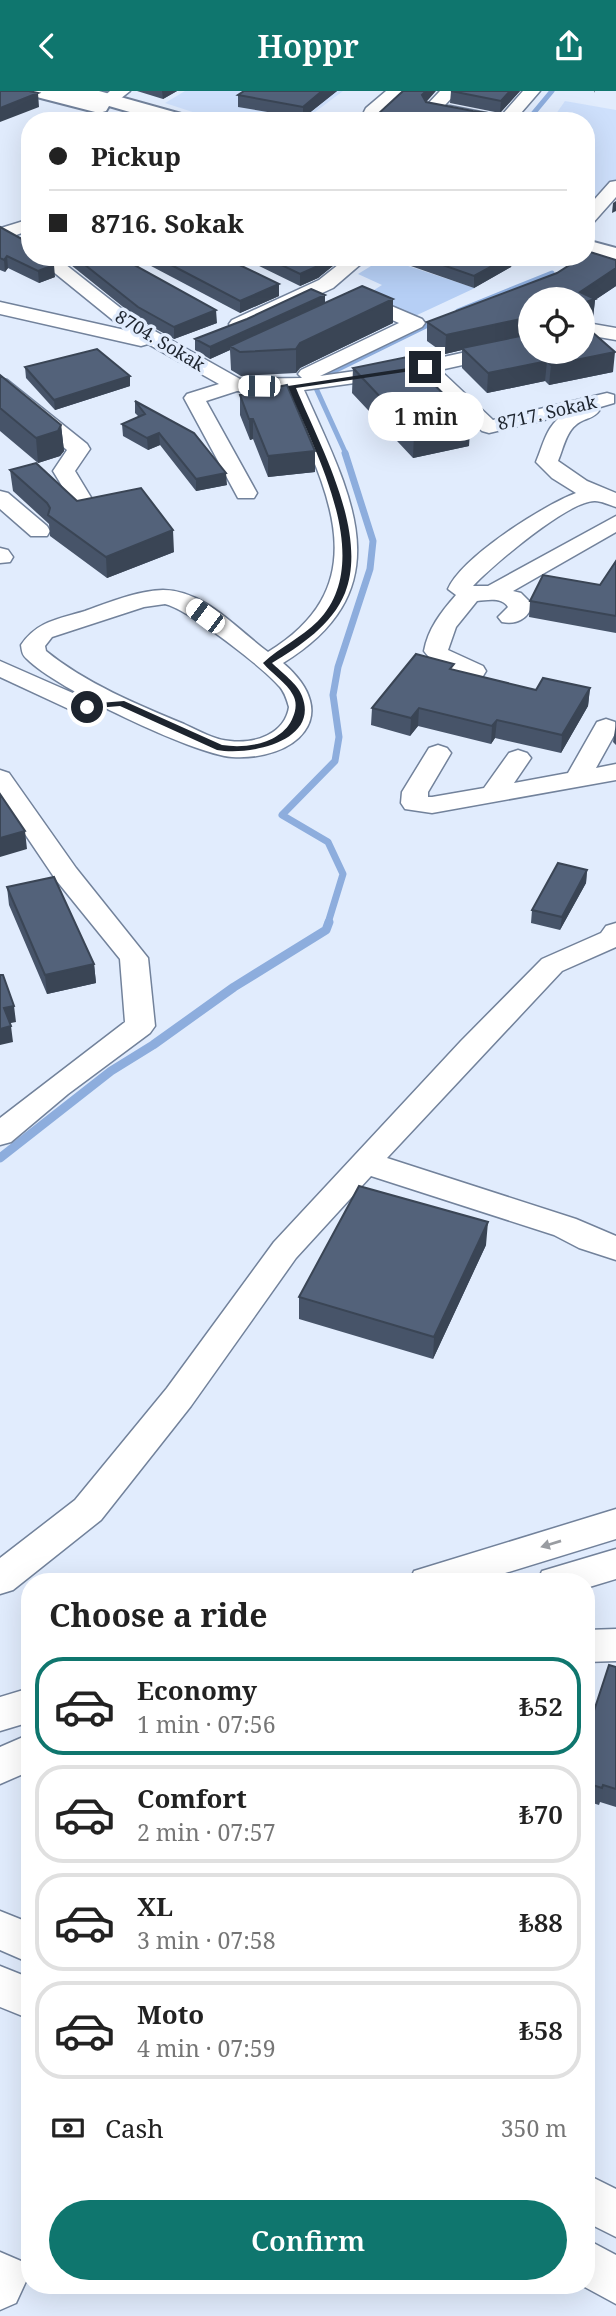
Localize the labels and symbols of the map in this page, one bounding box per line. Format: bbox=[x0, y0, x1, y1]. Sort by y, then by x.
street label: 8704. Sokak bbox=[111, 304, 210, 377]
route end bbox=[409, 351, 441, 383]
car bbox=[238, 375, 281, 397]
street label: 8717. Sokak bbox=[495, 389, 599, 435]
callout: 1 min bbox=[367, 391, 483, 441]
car bbox=[182, 595, 229, 637]
route start bbox=[71, 691, 103, 723]
one-way arrow bbox=[540, 1539, 561, 1549]

